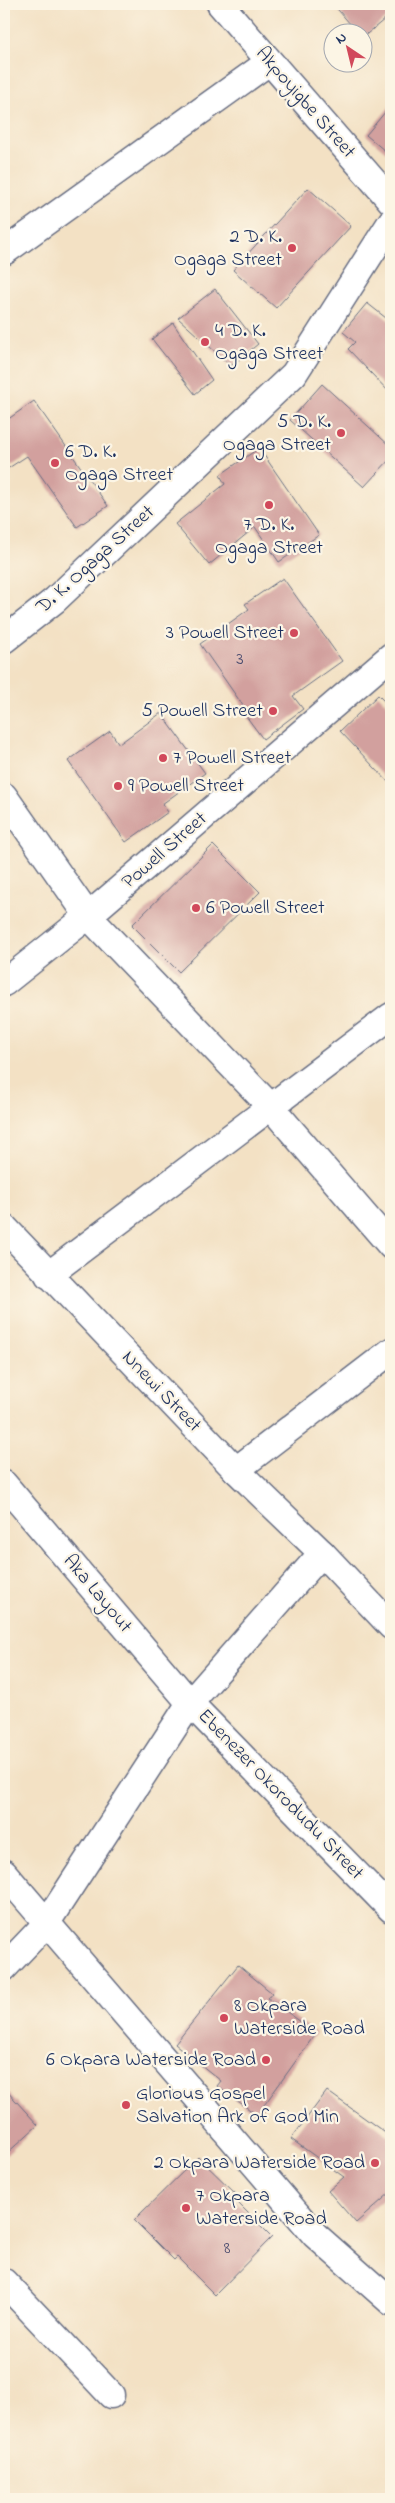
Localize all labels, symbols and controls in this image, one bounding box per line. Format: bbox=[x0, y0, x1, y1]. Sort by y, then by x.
north arrow bbox=[322, 22, 372, 72]
text: N bbox=[332, 27, 351, 50]
street label: Akpoyigbe Street bbox=[247, 41, 362, 166]
place label: 2 D. K. Ogaga Street bbox=[174, 223, 282, 276]
marker: 2 D. K. Ogaga Street bbox=[286, 242, 298, 254]
place label: 4 D. K. Ogaga Street bbox=[215, 317, 323, 370]
marker: 4 D. K. Ogaga Street bbox=[199, 336, 211, 348]
place label: 5 D. K. Ogaga Street bbox=[223, 408, 331, 461]
marker: 5 D. K. Ogaga Street bbox=[335, 427, 347, 439]
place label: 6 D. K. Ogaga Street bbox=[65, 438, 173, 491]
marker: 6 D. K. Ogaga Street bbox=[49, 457, 61, 469]
street label: D. K. Ogaga Street bbox=[30, 499, 163, 623]
marker: 7 D. K. Ogaga Street bbox=[263, 499, 275, 511]
place label: 7 D. K. Ogaga Street bbox=[215, 511, 323, 564]
place label: 3 Powell Street bbox=[166, 619, 284, 648]
marker: 3 Powell Street bbox=[288, 627, 300, 639]
house number: 3 bbox=[236, 647, 244, 673]
place label: 5 Powell Street bbox=[142, 697, 263, 726]
marker: 5 Powell Street bbox=[267, 705, 279, 717]
place label: 7 Powell Street bbox=[173, 744, 291, 773]
marker: 7 Powell Street bbox=[157, 752, 169, 764]
place label: 9 Powell Street bbox=[128, 772, 244, 801]
marker: 9 Powell Street bbox=[112, 780, 124, 792]
street label: Powell Street bbox=[116, 805, 214, 896]
place label: 6 Powell Street bbox=[206, 894, 325, 923]
marker: 6 Powell Street bbox=[190, 902, 202, 914]
street label: Nnewi Street bbox=[114, 1344, 208, 1440]
street label: Aka Layout bbox=[55, 1548, 139, 1640]
street label: Ebenezer Okorodudu Street bbox=[190, 1703, 370, 1887]
place label: 8 Okpara Waterside Road bbox=[234, 1992, 365, 2044]
marker: 8 Okpara Waterside Road bbox=[218, 2012, 230, 2024]
place label: 6 Okpara Waterside Road bbox=[46, 2046, 256, 2075]
marker: 6 Okpara Waterside Road bbox=[260, 2054, 272, 2066]
place label: Glorious Gospel Salvation Ark of God Min bbox=[136, 2080, 339, 2132]
marker: Glorious Gospel Salvation Ark of God Min bbox=[120, 2099, 132, 2111]
place label: 2 Okpara Waterside Road bbox=[154, 2149, 365, 2178]
marker: 2 Okpara Waterside Road bbox=[369, 2157, 381, 2169]
place label: 7 Okpara Waterside Road bbox=[196, 2182, 327, 2234]
marker: 7 Okpara Waterside Road bbox=[180, 2202, 192, 2214]
house number: 8 bbox=[224, 2236, 231, 2262]

